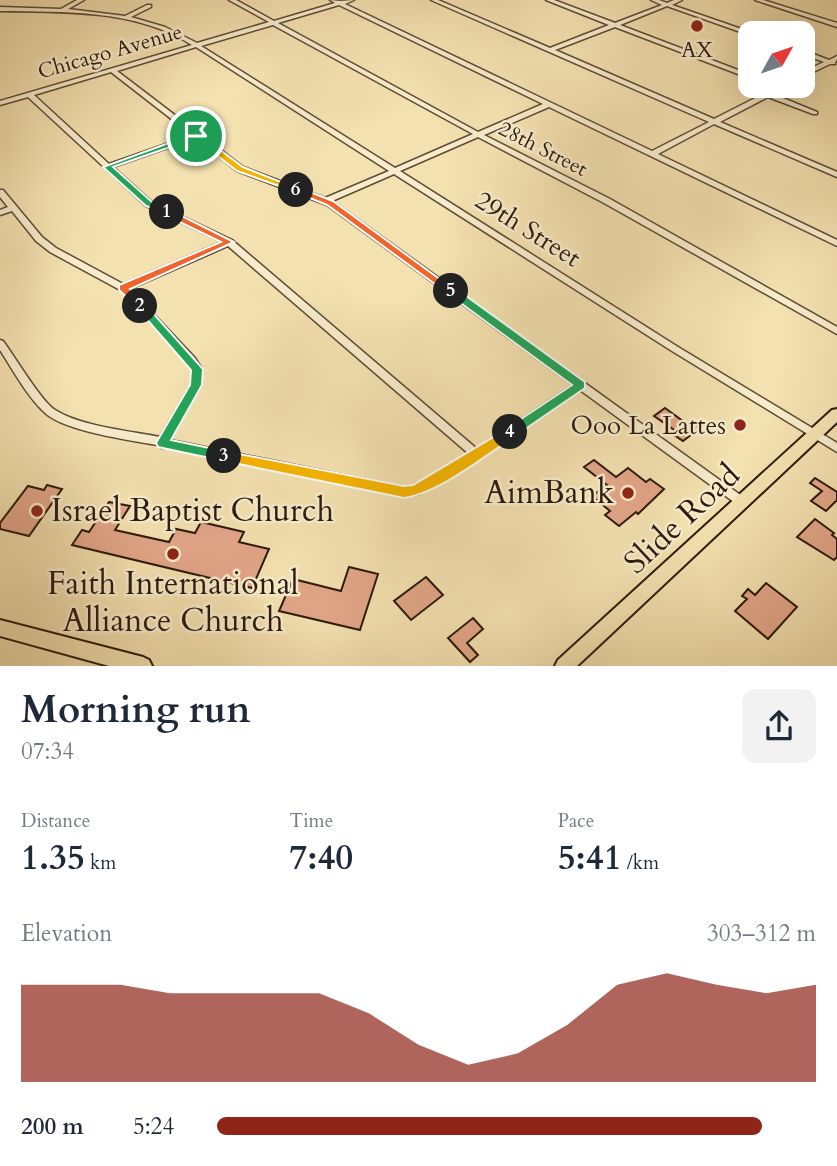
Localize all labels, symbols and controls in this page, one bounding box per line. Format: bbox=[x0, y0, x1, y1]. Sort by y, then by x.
street label: Chicago Avenue bbox=[34, 18, 186, 86]
marker: AX bbox=[689, 18, 705, 34]
north arrow bbox=[738, 21, 816, 98]
map controls bbox=[738, 21, 815, 98]
place label: AX bbox=[681, 36, 713, 65]
pin bbox=[166, 106, 226, 166]
street label: 28th Street bbox=[494, 114, 593, 184]
icon: arrive bbox=[177, 117, 215, 155]
pin: 6 bbox=[278, 172, 314, 208]
text: 6 bbox=[291, 176, 300, 202]
street label: 29th Street bbox=[468, 183, 588, 275]
pin: 1 bbox=[150, 194, 184, 230]
text: 1 bbox=[162, 198, 171, 224]
pin: 5 bbox=[434, 274, 468, 308]
text: 5 bbox=[446, 277, 455, 303]
pin: 2 bbox=[122, 288, 158, 324]
text: 2 bbox=[135, 292, 144, 318]
place label: Ooo La Lattes bbox=[571, 408, 726, 443]
pin: 4 bbox=[492, 414, 528, 450]
marker: Ooo La Lattes bbox=[732, 417, 748, 433]
text: 4 bbox=[505, 418, 514, 444]
pin: 3 bbox=[206, 438, 242, 474]
text: 3 bbox=[219, 442, 228, 468]
street label: Slide Road bbox=[614, 454, 750, 584]
place label: AimBank bbox=[484, 471, 614, 515]
marker: AimBank bbox=[620, 485, 636, 501]
place label: Israel Baptist Church bbox=[51, 489, 334, 533]
marker: Israel Baptist Church bbox=[29, 503, 45, 519]
marker: Faith International Alliance Church bbox=[165, 546, 181, 562]
place label: Faith International Alliance Church bbox=[47, 562, 299, 643]
text: Morning run bbox=[21, 684, 251, 736]
button: share bbox=[742, 689, 816, 763]
text: 07:34 bbox=[21, 736, 74, 767]
text: Distance bbox=[21, 808, 90, 834]
text: Time bbox=[289, 808, 333, 834]
text: Pace bbox=[558, 808, 594, 834]
text: 1.35 bbox=[21, 834, 85, 882]
text: 7:40 bbox=[289, 834, 353, 882]
text: 5:41 bbox=[558, 834, 622, 882]
text: km bbox=[85, 850, 116, 876]
text: /km bbox=[622, 850, 659, 876]
text: Elevation bbox=[21, 918, 112, 949]
text: 303–312 m bbox=[707, 918, 816, 949]
text: 200 m bbox=[21, 1111, 84, 1142]
text: 5:24 bbox=[133, 1111, 174, 1142]

